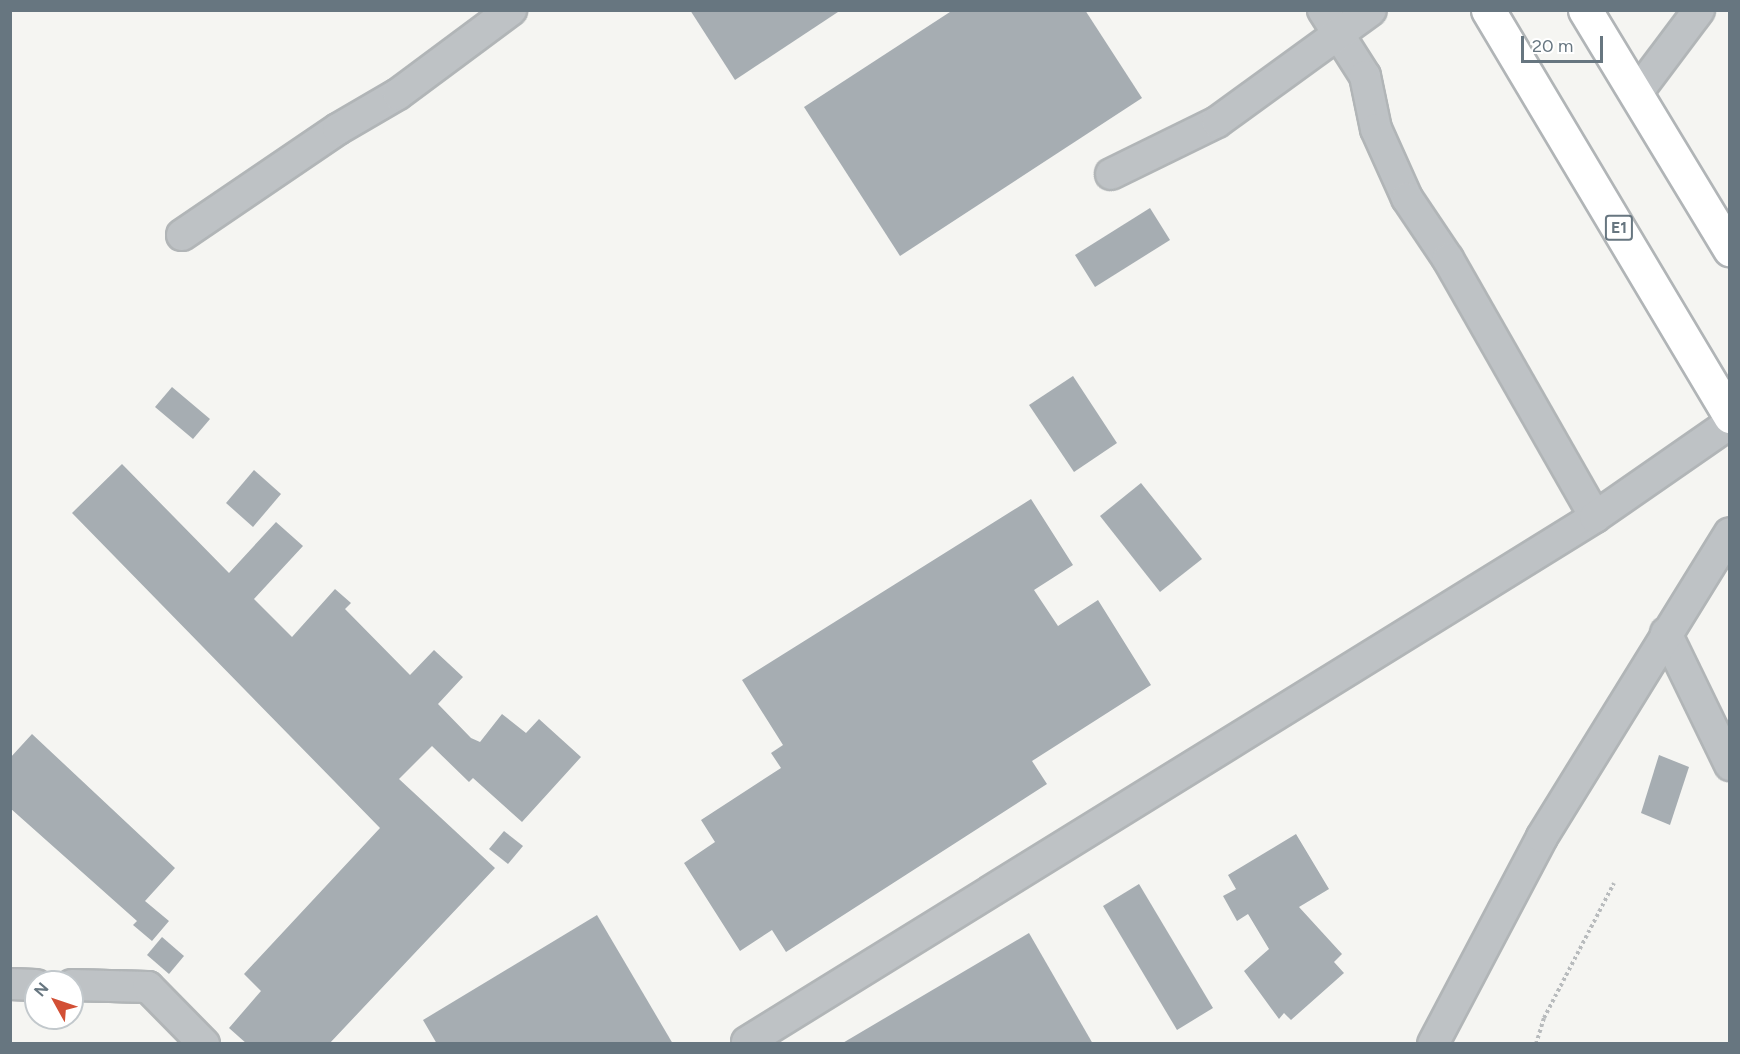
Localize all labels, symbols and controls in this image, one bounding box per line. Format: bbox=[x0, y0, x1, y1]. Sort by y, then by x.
scale bar bbox=[1524, 24, 1606, 62]
text: 20 m bbox=[1532, 35, 1573, 57]
road number: E1 bbox=[1604, 215, 1634, 241]
north arrow bbox=[24, 970, 84, 1030]
text: N bbox=[30, 979, 53, 1000]

